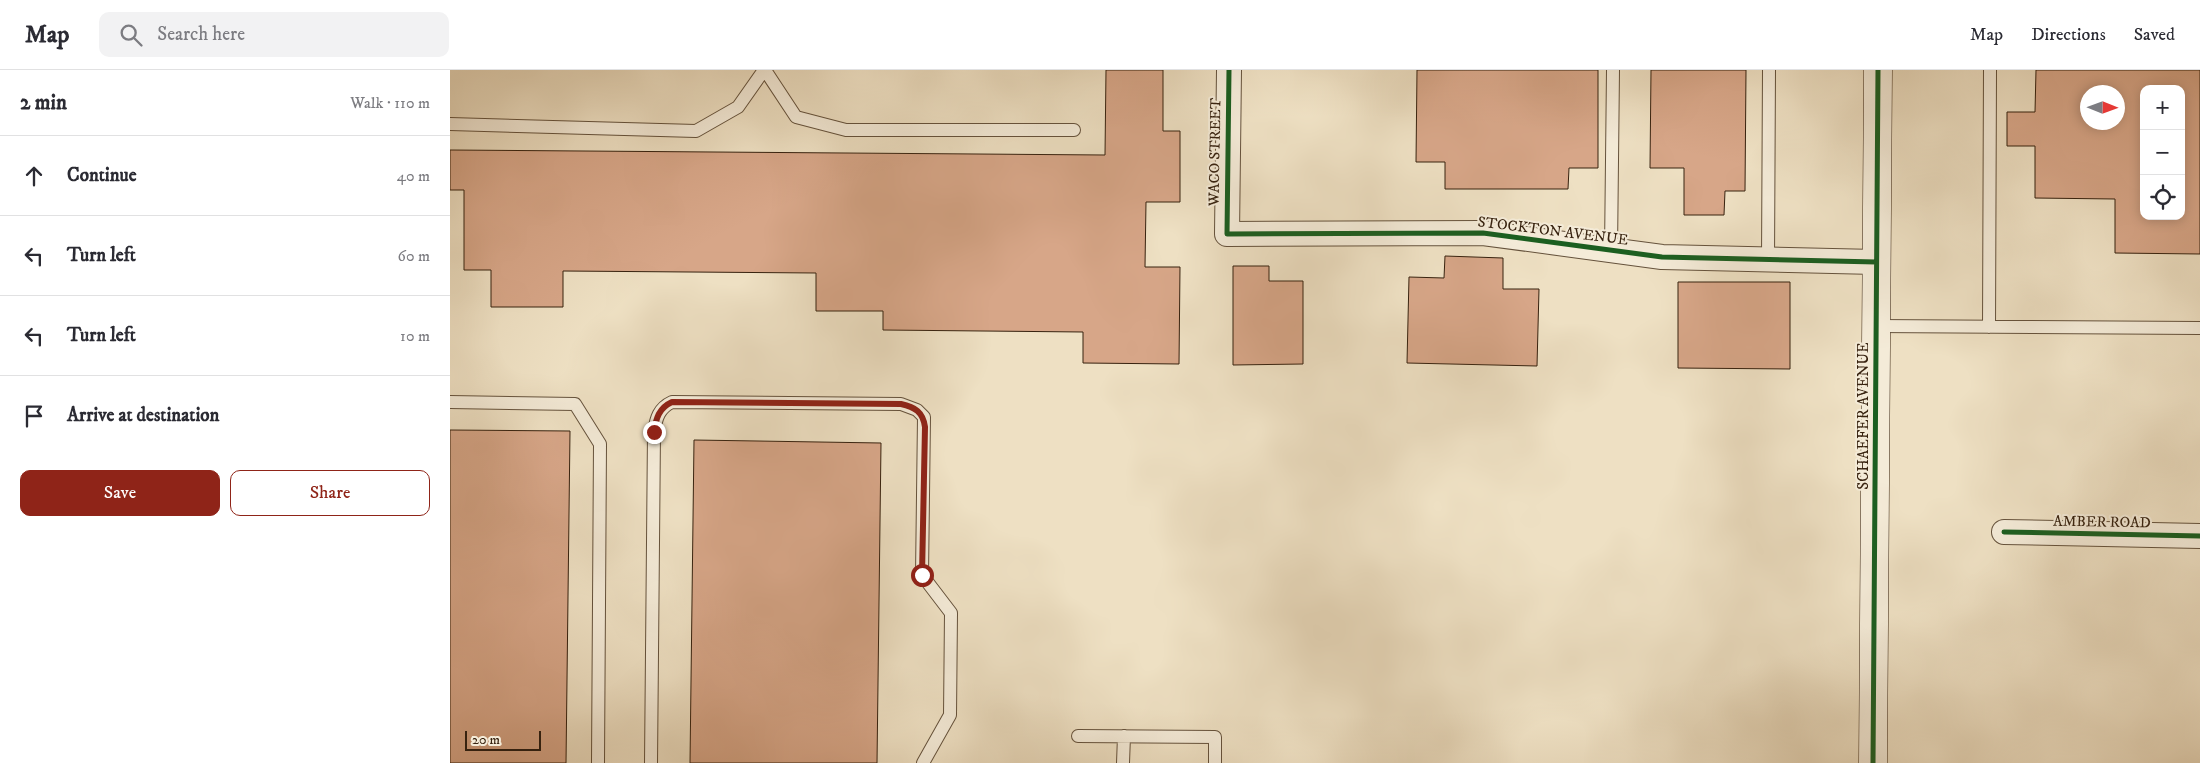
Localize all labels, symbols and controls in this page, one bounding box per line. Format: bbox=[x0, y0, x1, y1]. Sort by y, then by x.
search box bbox=[99, 12, 449, 57]
text: Map bbox=[25, 20, 69, 50]
icon: search bbox=[117, 21, 145, 49]
text: Search here bbox=[157, 23, 245, 46]
text: Map bbox=[1970, 24, 2003, 46]
text: Directions bbox=[2031, 24, 2106, 46]
text: Saved bbox=[2134, 24, 2175, 46]
north arrow bbox=[2080, 85, 2125, 130]
map controls bbox=[2140, 85, 2185, 220]
button: + bbox=[2140, 85, 2185, 130]
text: 2 min bbox=[20, 90, 67, 116]
text: Walk · 110 m bbox=[350, 93, 430, 113]
street label: WACO STREET bbox=[1205, 97, 1225, 207]
button: − bbox=[2140, 130, 2185, 175]
icon: ahead bbox=[20, 162, 48, 190]
text: Continue bbox=[67, 164, 137, 187]
text: 40 m bbox=[397, 166, 430, 186]
button: locate bbox=[2140, 175, 2185, 220]
street label: STOCKTON AVENUE bbox=[1477, 212, 1630, 250]
icon: left bbox=[20, 242, 48, 270]
text: Turn left bbox=[67, 244, 136, 267]
text: 60 m bbox=[398, 246, 430, 266]
icon: left bbox=[20, 322, 48, 350]
text: Turn left bbox=[67, 324, 136, 347]
text: 10 m bbox=[400, 326, 430, 346]
street label: SCHAEFER AVENUE bbox=[1854, 342, 1873, 490]
icon: arrive bbox=[20, 402, 48, 430]
text: Arrive at destination bbox=[67, 404, 219, 427]
route end bbox=[643, 421, 666, 444]
button: Save bbox=[20, 470, 220, 516]
button: Share bbox=[230, 470, 430, 516]
street label: AMBER ROAD bbox=[2053, 512, 2151, 532]
route start bbox=[911, 564, 934, 587]
scale bar bbox=[465, 728, 541, 751]
text: 20 m bbox=[472, 731, 500, 749]

